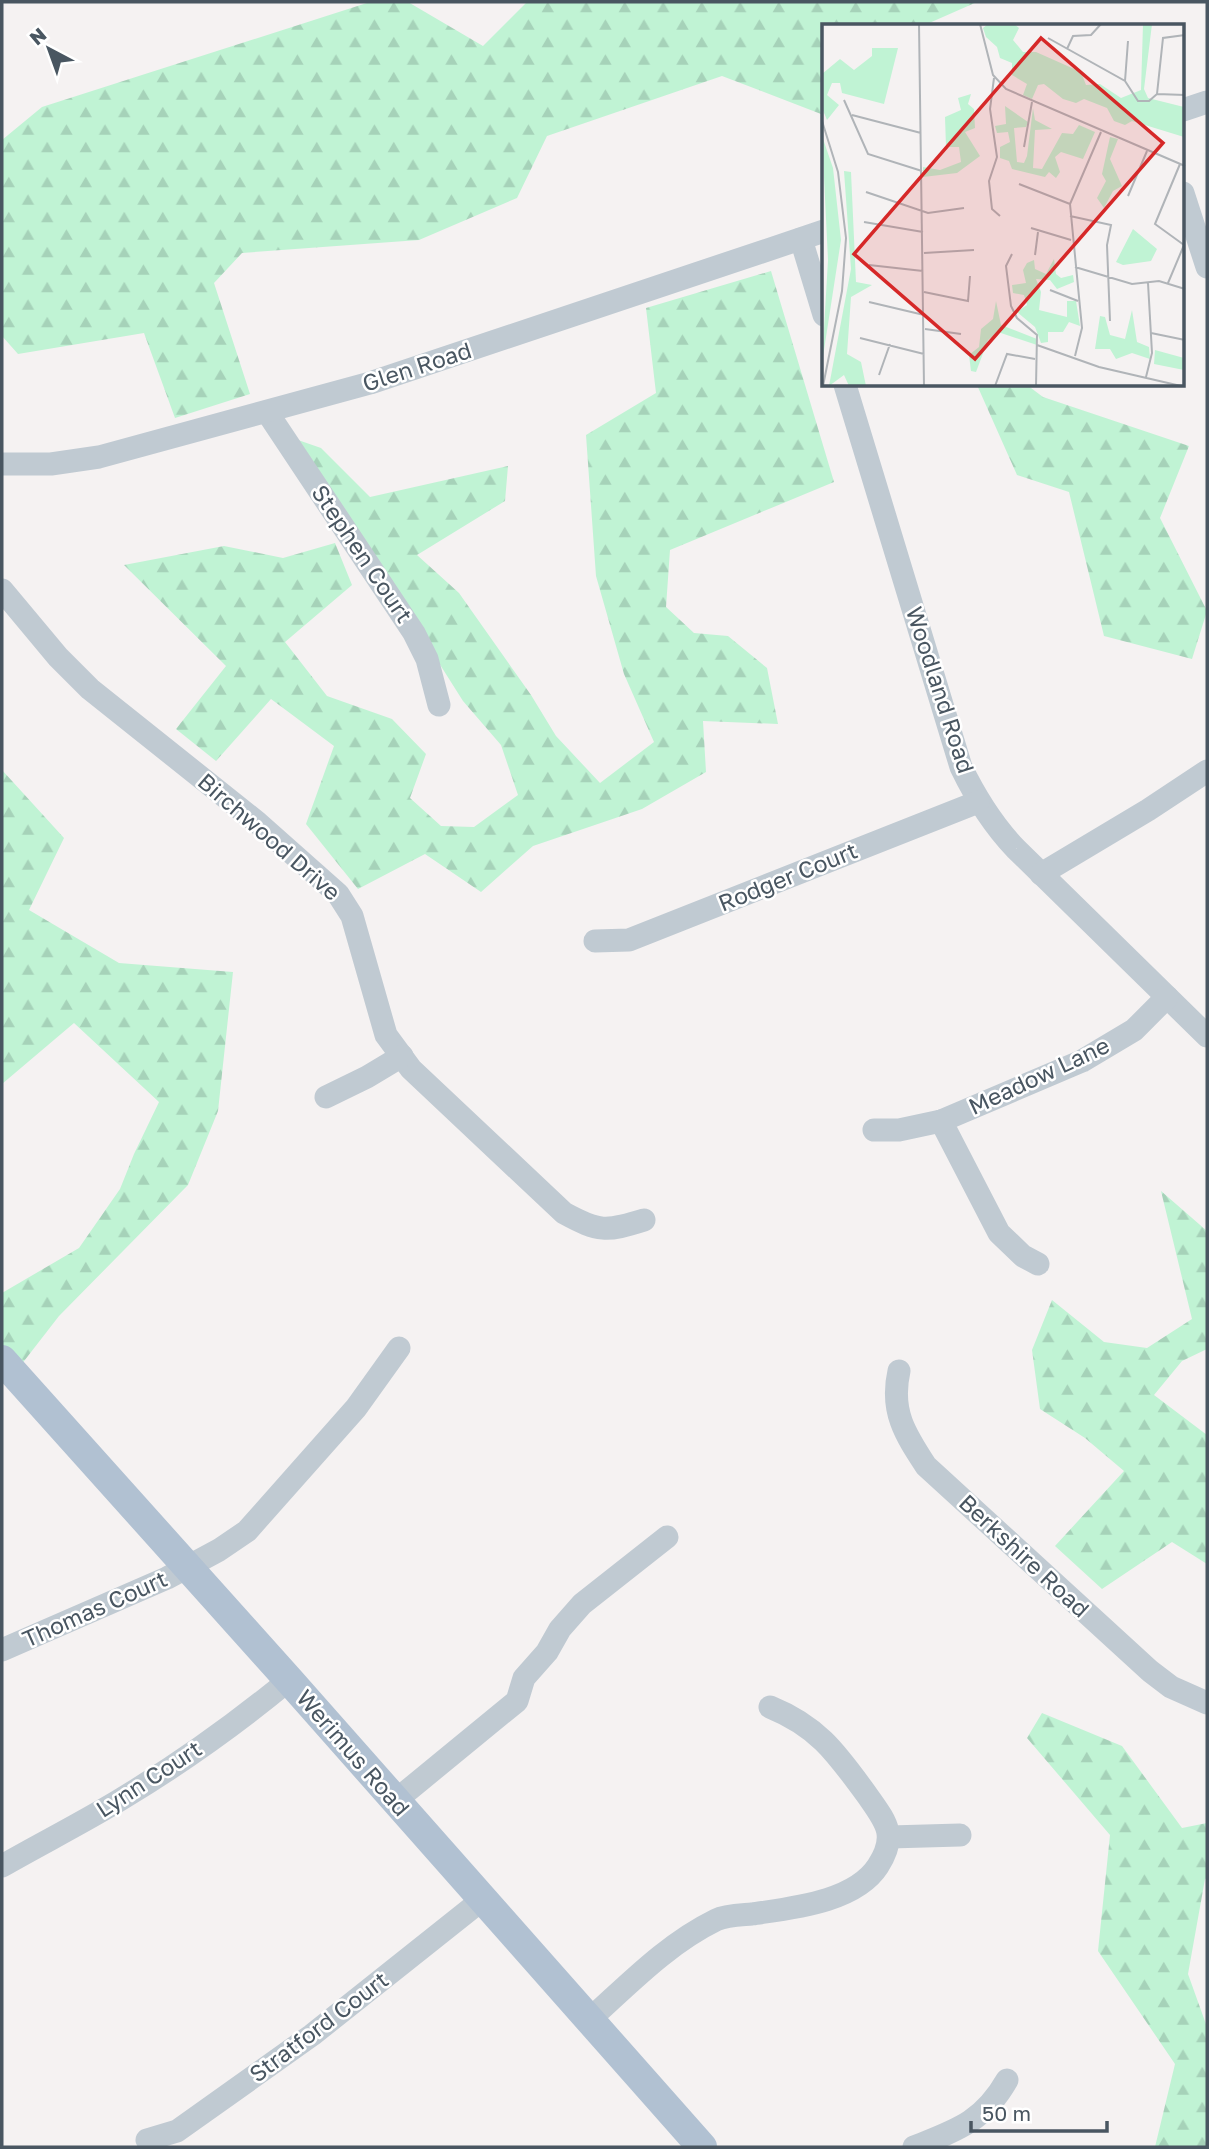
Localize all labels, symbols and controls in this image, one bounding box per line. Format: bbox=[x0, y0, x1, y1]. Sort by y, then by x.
north arrow bbox=[14, 14, 84, 84]
text: N bbox=[25, 22, 51, 49]
inset map bbox=[822, 24, 1184, 387]
street label: Glen Road bbox=[359, 335, 475, 397]
street label: Stephen Court bbox=[306, 479, 419, 628]
street label: Woodland Road bbox=[901, 603, 981, 777]
street label: Birchwood Drive bbox=[193, 767, 347, 906]
street label: Rodger Court bbox=[714, 835, 861, 917]
street label: Meadow Lane bbox=[964, 1030, 1113, 1120]
street label: Berkshire Road bbox=[954, 1488, 1095, 1623]
street label: Thomas Court bbox=[18, 1564, 171, 1652]
street label: Werimus Road bbox=[291, 1683, 416, 1821]
street label: Lynn Court bbox=[90, 1734, 206, 1823]
street label: Stratford Court bbox=[243, 1965, 393, 2088]
scale bar bbox=[971, 2090, 1108, 2134]
text: 50 m bbox=[982, 2100, 1031, 2126]

